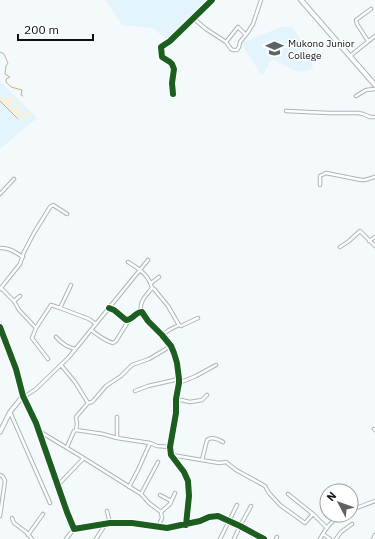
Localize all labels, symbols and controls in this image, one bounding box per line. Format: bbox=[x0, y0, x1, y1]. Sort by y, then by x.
scale bar bbox=[18, 16, 93, 42]
text: 200 m bbox=[24, 22, 59, 37]
place label: Mukono Junior College bbox=[288, 37, 355, 62]
school or university icon: Mukono Junior College bbox=[265, 39, 285, 59]
north arrow bbox=[319, 483, 359, 523]
text: N bbox=[324, 489, 339, 504]

